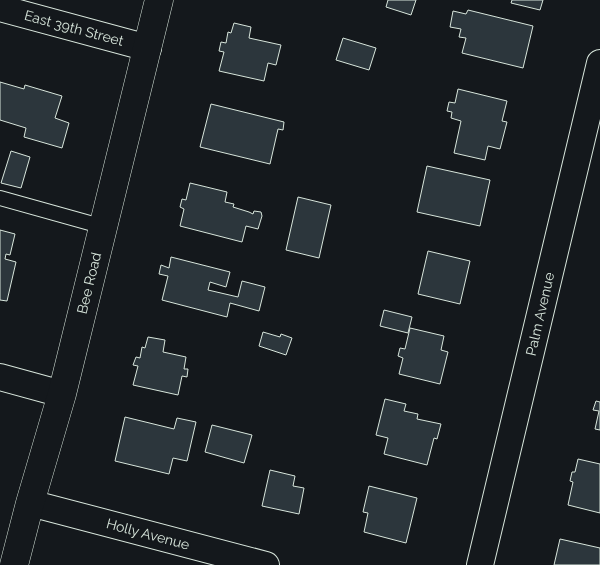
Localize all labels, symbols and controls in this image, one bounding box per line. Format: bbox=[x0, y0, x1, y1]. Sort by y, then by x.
street label: East 39th Street bbox=[23, 7, 126, 49]
street label: Bee Road bbox=[74, 251, 104, 315]
street label: Palm Avenue bbox=[523, 271, 557, 357]
street label: Holly Avenue bbox=[105, 515, 191, 553]

